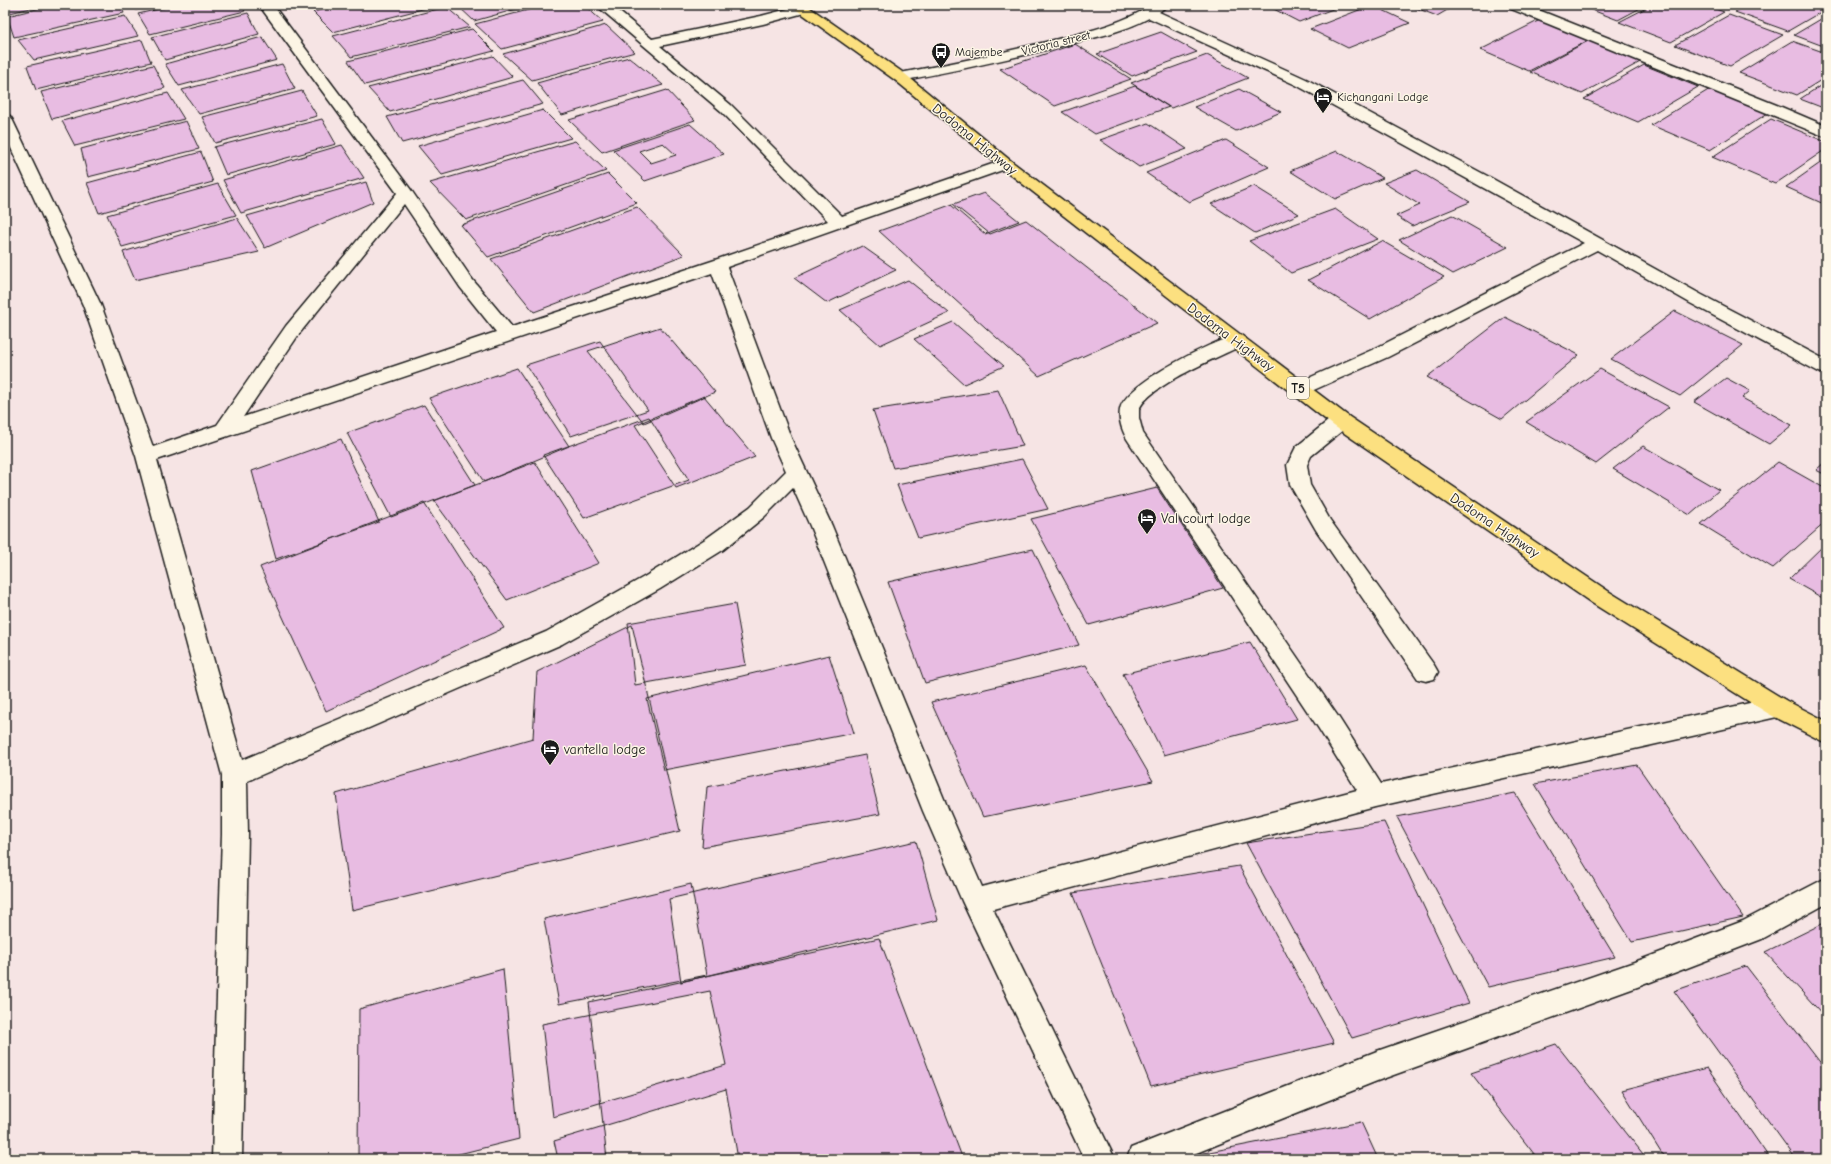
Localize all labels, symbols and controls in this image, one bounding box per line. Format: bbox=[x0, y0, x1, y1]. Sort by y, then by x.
street label: Victoria street bbox=[1020, 28, 1092, 58]
bus stop icon: Majembe bbox=[930, 41, 952, 69]
place label: Majembe bbox=[955, 45, 1002, 59]
hotel icon: Kichangani Lodge bbox=[1312, 86, 1334, 114]
place label: Kichangani Lodge bbox=[1337, 90, 1428, 104]
street label: Dodoma Highway bbox=[929, 100, 1021, 179]
street label: Dodoma Highway bbox=[1184, 299, 1278, 376]
road number: T5 bbox=[1287, 377, 1309, 399]
street label: Dodoma Highway bbox=[1447, 489, 1543, 562]
hotel icon: Val court lodge bbox=[1136, 507, 1158, 535]
place label: Val court lodge bbox=[1161, 510, 1251, 527]
hotel icon: vantella lodge bbox=[539, 738, 561, 766]
place label: vantella lodge bbox=[563, 741, 646, 758]

